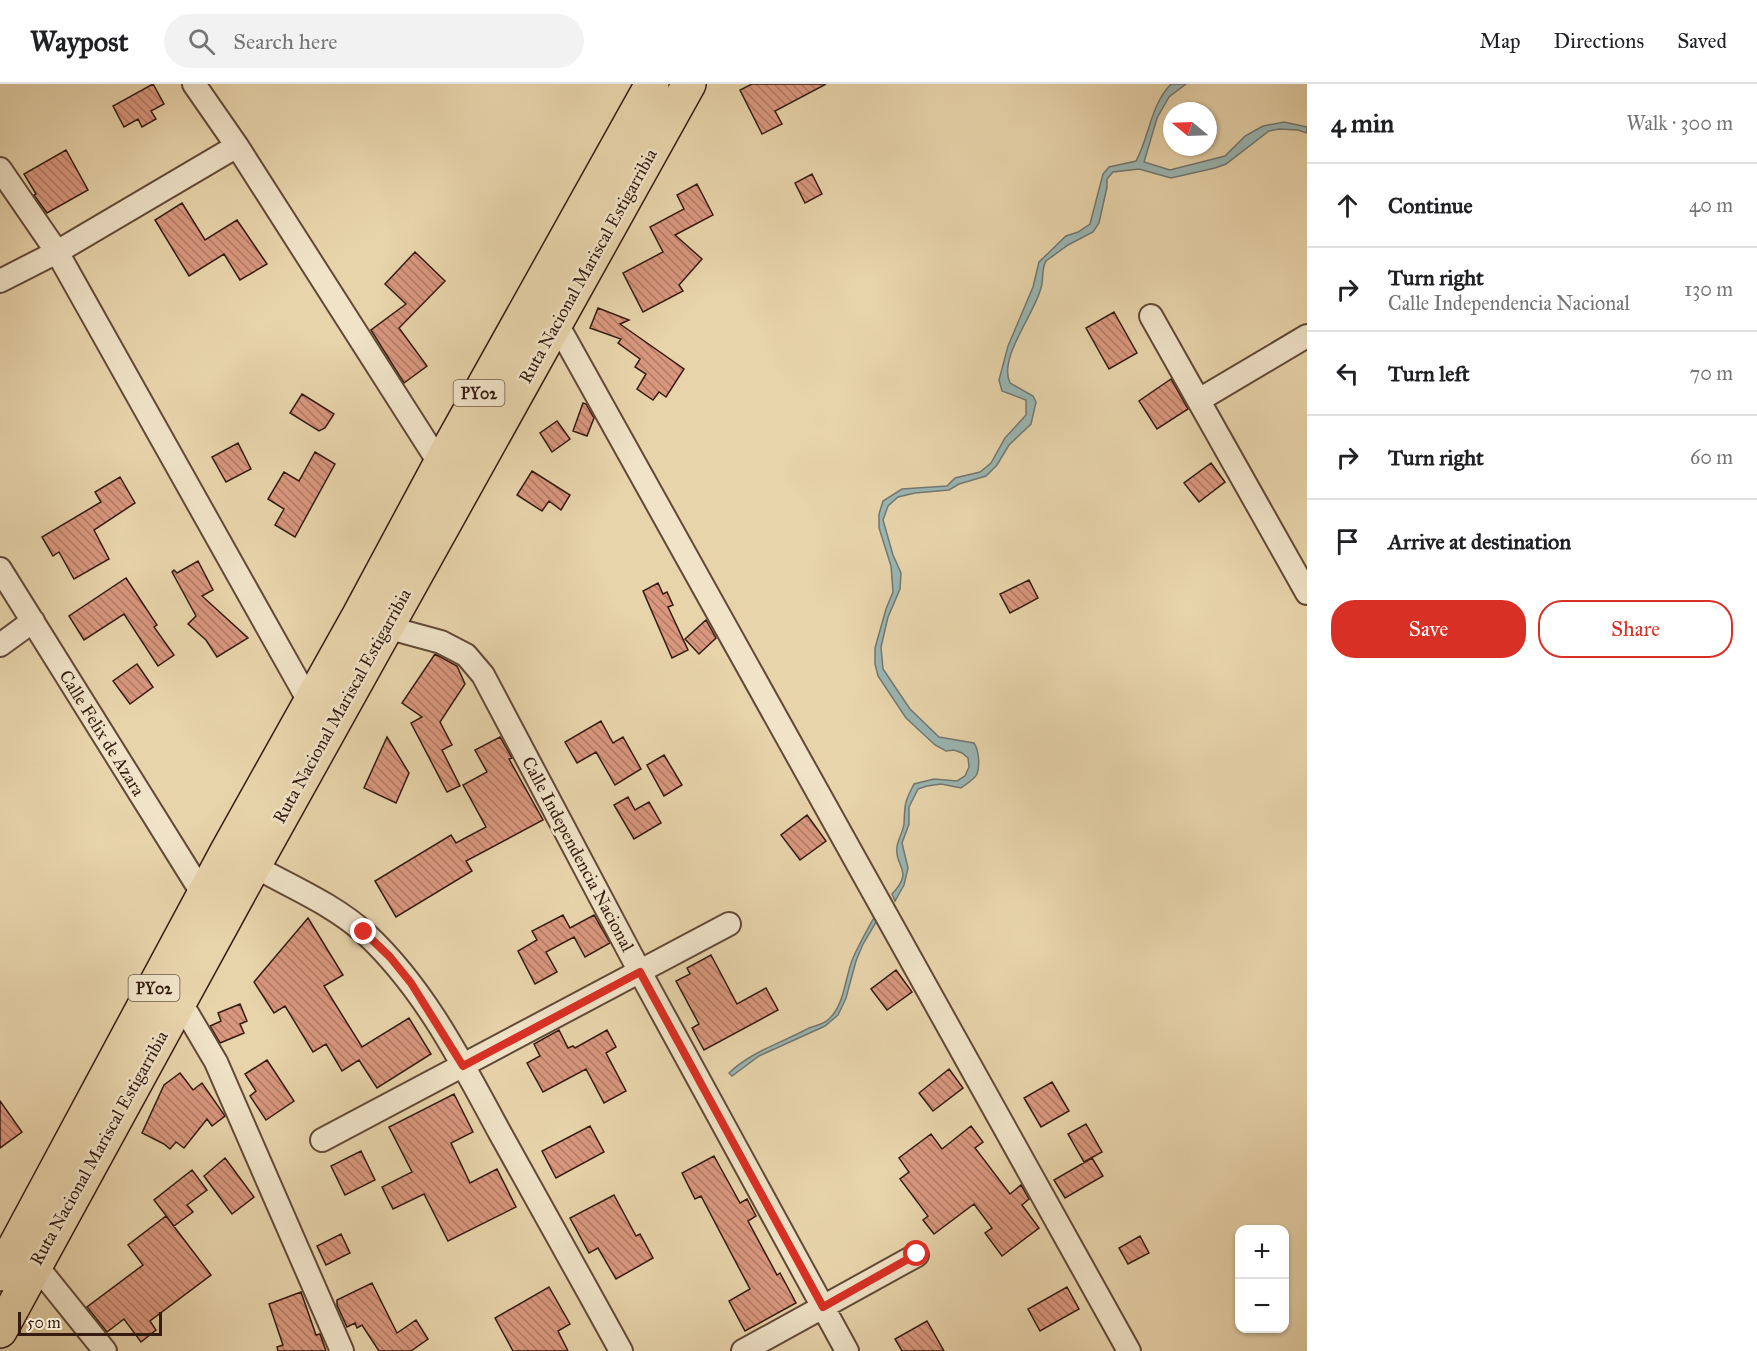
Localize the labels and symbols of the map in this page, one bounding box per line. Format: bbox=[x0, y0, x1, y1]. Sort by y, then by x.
north arrow bbox=[1163, 102, 1217, 156]
street label: Ruta Nacional Mariscal Estigarribia bbox=[514, 144, 663, 388]
road number: PY02 bbox=[454, 380, 504, 406]
street label: Ruta Nacional Mariscal Estigarribia bbox=[268, 584, 417, 828]
street label: Calle Felix de Azara bbox=[54, 666, 150, 800]
street label: Calle Independencia Nacional bbox=[517, 753, 639, 955]
route end bbox=[350, 918, 376, 944]
road number: PY02 bbox=[128, 975, 180, 1001]
street label: Ruta Nacional Mariscal Estigarribia bbox=[25, 1026, 174, 1270]
route start bbox=[903, 1240, 929, 1266]
scale bar bbox=[18, 1309, 162, 1336]

